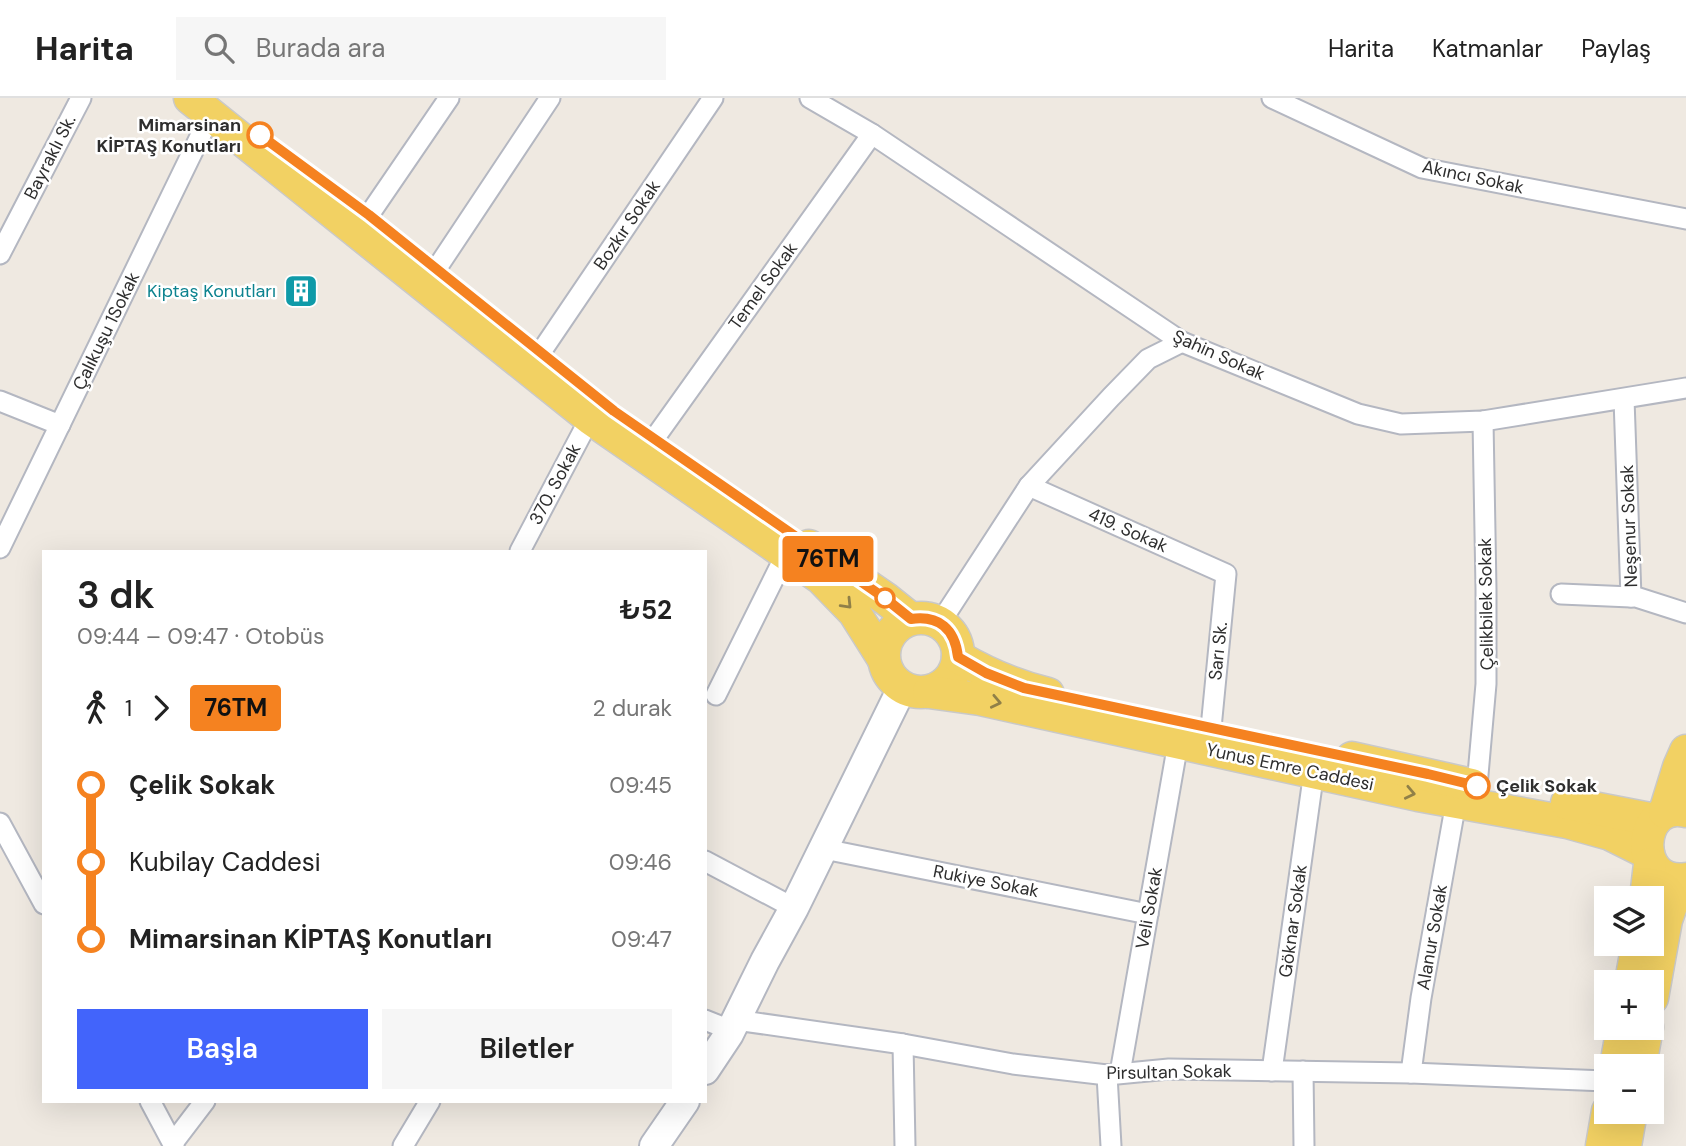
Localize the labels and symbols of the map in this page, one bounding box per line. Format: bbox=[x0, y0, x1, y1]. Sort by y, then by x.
street label: Bayraklı Sk. bbox=[18, 111, 82, 203]
place label: Mimarsinan KİPTAŞ Konutları bbox=[97, 113, 241, 158]
marker: Mimarsinan KİPTAŞ Konutları bbox=[247, 122, 273, 148]
street label: Akıncı Sokak bbox=[1420, 155, 1526, 199]
street label: Bozkır Sokak bbox=[588, 175, 666, 275]
street label: Temel Sokak bbox=[723, 237, 803, 335]
street label: Çalıkuşu 1Sokak bbox=[67, 268, 145, 394]
building icon: Kiptaş Konutları bbox=[282, 272, 320, 310]
place label: Kiptaş Konutları bbox=[147, 279, 276, 303]
street label: Şahin Sokak bbox=[1169, 324, 1269, 386]
street label: 370. Sokak bbox=[524, 439, 586, 529]
street label: Neşenur Sokak bbox=[1615, 464, 1643, 588]
street label: 419. Sokak bbox=[1084, 502, 1172, 558]
line badge: 76TM bbox=[779, 536, 877, 582]
street label: Çelikbilek Sokak bbox=[1473, 538, 1499, 670]
unlabelled marker bbox=[875, 588, 895, 608]
one-way arrow bbox=[838, 596, 851, 609]
street label: Sarı Sk. bbox=[1203, 621, 1233, 681]
one-way arrow bbox=[990, 694, 1002, 708]
street label: Yunus Emre Caddesi bbox=[1204, 738, 1376, 796]
marker: Çelik Sokak bbox=[1464, 773, 1490, 799]
place label: Çelik Sokak bbox=[1496, 774, 1598, 798]
one-way arrow bbox=[1404, 784, 1416, 799]
street label: Rukiye Sokak bbox=[931, 859, 1041, 903]
street label: Göknar Sokak bbox=[1273, 863, 1313, 979]
street label: Veli Sokak bbox=[1130, 865, 1168, 951]
street label: Alanur Sokak bbox=[1411, 882, 1453, 992]
street label: Pirsultan Sokak bbox=[1106, 1059, 1232, 1085]

